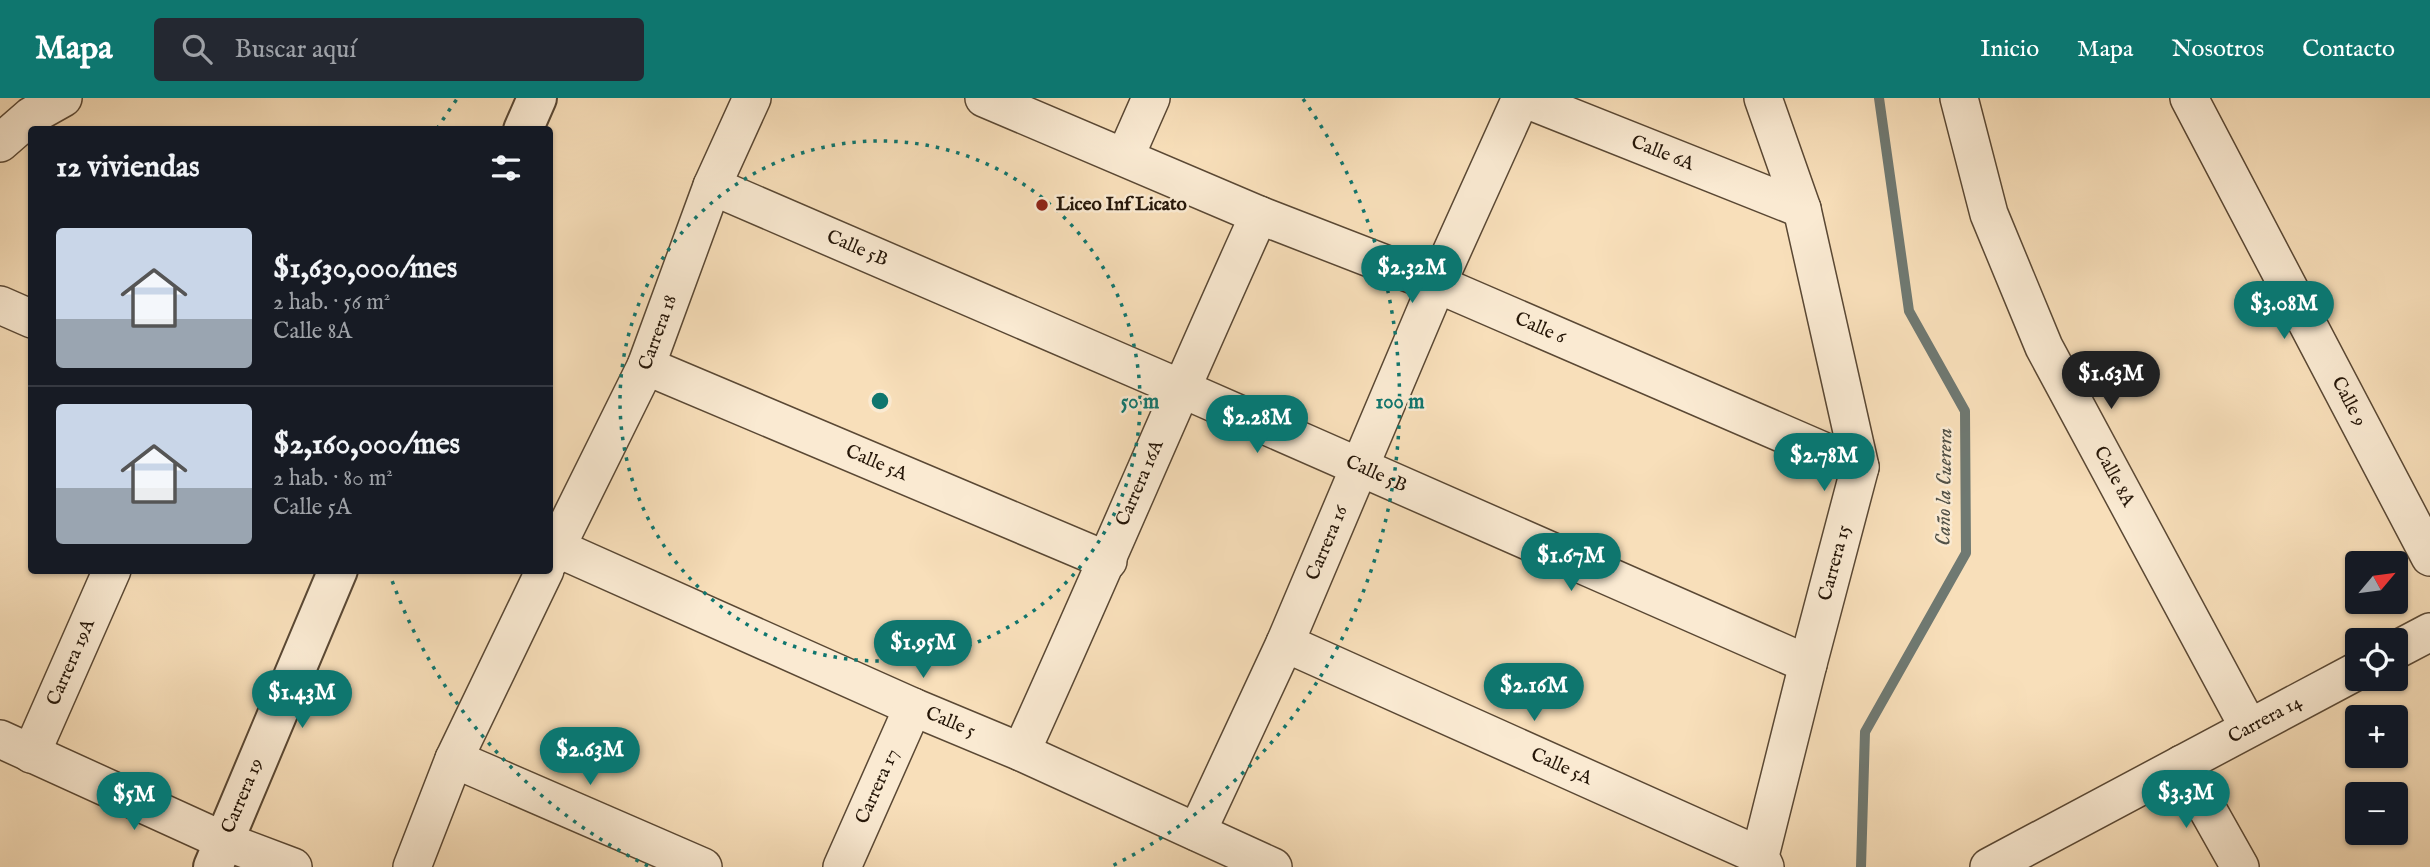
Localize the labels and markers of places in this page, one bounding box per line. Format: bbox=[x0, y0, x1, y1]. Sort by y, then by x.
place label: Liceo Inf Licato bbox=[1056, 193, 1187, 217]
marker: Liceo Inf Licato bbox=[1034, 197, 1050, 213]
pin: $2.32M bbox=[1355, 246, 1469, 305]
pin: $3.08M bbox=[2227, 282, 2341, 341]
pin: $1.63M bbox=[2054, 352, 2168, 411]
centre of rings bbox=[868, 389, 892, 413]
pin: $2.28M bbox=[1200, 396, 1314, 455]
pin: $2.78M bbox=[1767, 434, 1881, 493]
pin: $1.67M bbox=[1514, 533, 1628, 593]
pin: $1.95M bbox=[866, 620, 980, 680]
pin: $2.16M bbox=[1477, 664, 1591, 723]
pin: $1.43M bbox=[245, 670, 359, 730]
pin: $2.63M bbox=[533, 728, 647, 787]
pin: $3.3M bbox=[2137, 770, 2235, 830]
pin: $5M bbox=[100, 772, 168, 832]

